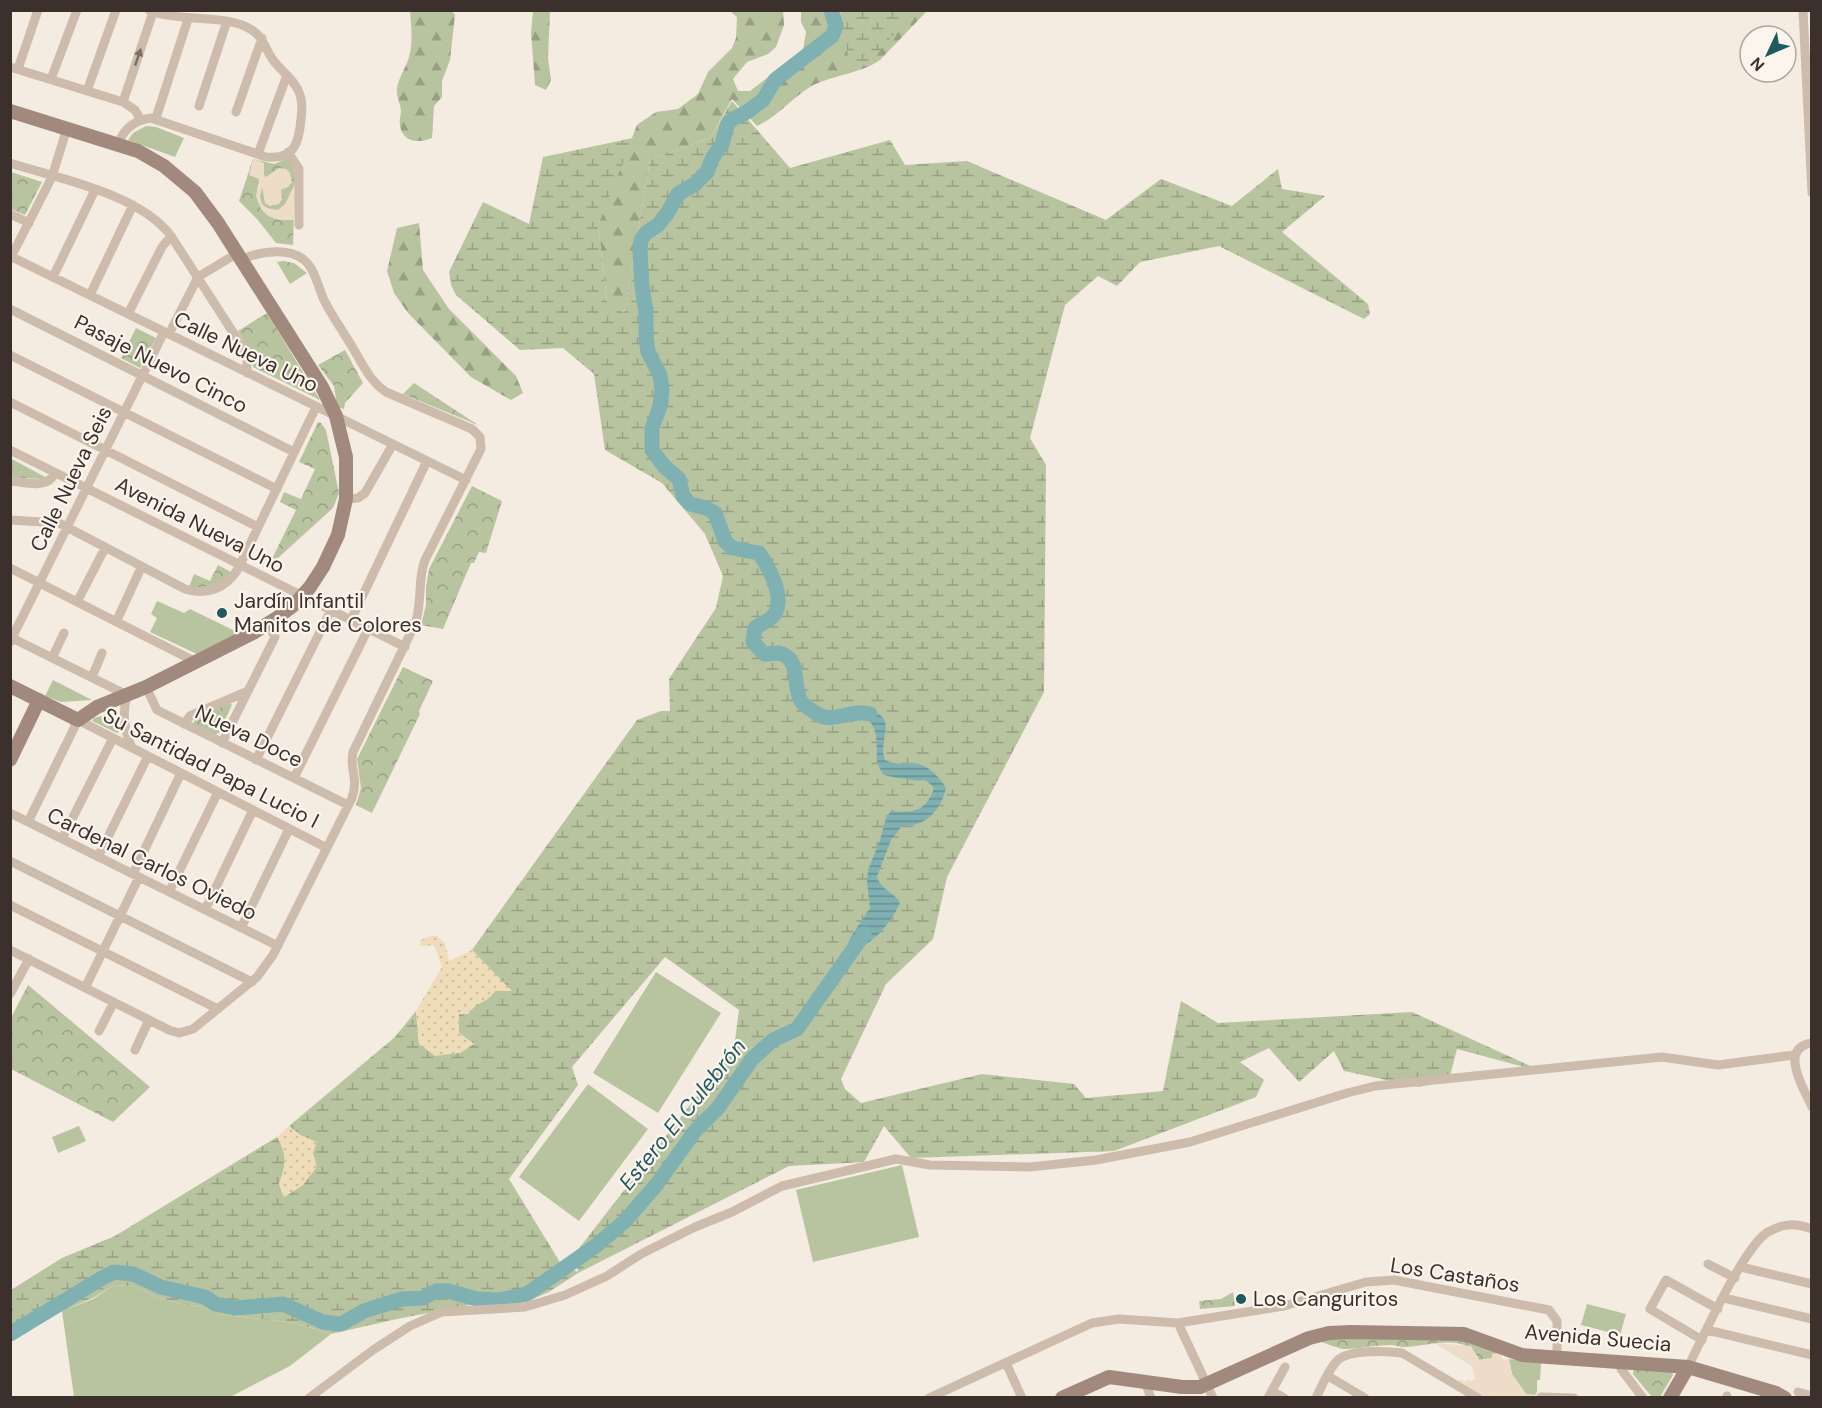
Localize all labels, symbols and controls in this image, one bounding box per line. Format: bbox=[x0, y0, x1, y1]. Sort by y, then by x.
north arrow bbox=[1738, 24, 1798, 84]
one-way arrow bbox=[134, 48, 144, 66]
text: N bbox=[1746, 53, 1769, 76]
street label: Calle Nueva Uno bbox=[169, 305, 323, 399]
street label: Pasaje Nuevo Cinco bbox=[70, 308, 252, 420]
street label: Calle Nueva Seis bbox=[24, 402, 118, 556]
street label: Avenida Nueva Uno bbox=[111, 470, 289, 580]
place label: Jardín Infantil Manitos de Colores bbox=[234, 587, 422, 639]
marker: Jardín Infantil Manitos de Colores bbox=[215, 606, 229, 620]
street label: Nueva Doce bbox=[191, 698, 308, 774]
street label: Su Santidad Papa Lucio I bbox=[98, 701, 324, 835]
street label: Cardenal Carlos Oviedo bbox=[42, 801, 262, 927]
water label: Estero El Culebrón bbox=[612, 1033, 752, 1196]
street label: Los Castaños bbox=[1388, 1251, 1522, 1299]
place label: Los Canguritos bbox=[1253, 1285, 1398, 1313]
marker: Los Canguritos bbox=[1234, 1292, 1248, 1306]
street label: Avenida Suecia bbox=[1523, 1318, 1673, 1358]

